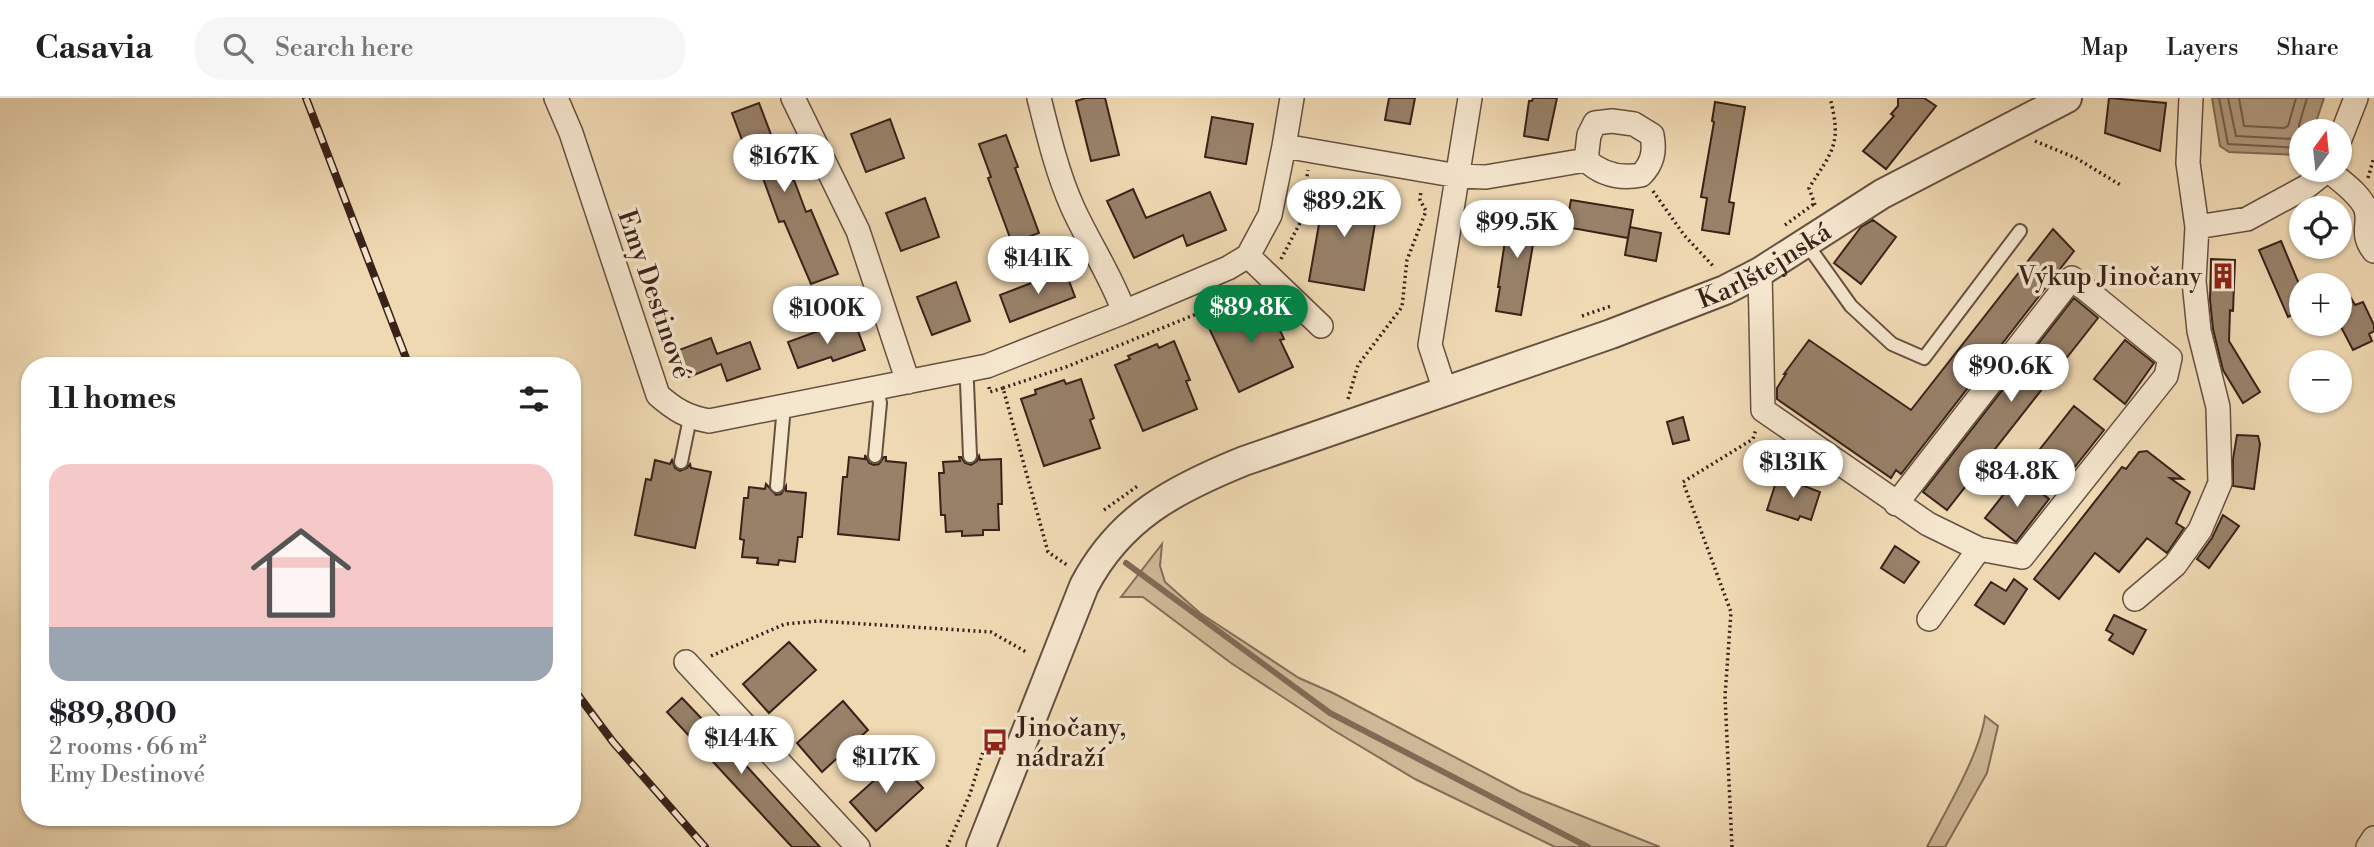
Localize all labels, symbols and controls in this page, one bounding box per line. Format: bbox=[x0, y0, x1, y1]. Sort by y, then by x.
search box bbox=[195, 17, 685, 80]
text: Casavia bbox=[35, 28, 153, 69]
icon: search bbox=[219, 29, 257, 67]
text: Search here bbox=[275, 32, 414, 64]
text: Map bbox=[2081, 33, 2128, 63]
text: Layers bbox=[2166, 33, 2238, 63]
text: Share bbox=[2276, 33, 2339, 63]
north arrow bbox=[2289, 119, 2352, 182]
map controls bbox=[2289, 119, 2352, 413]
pin: $167K bbox=[735, 134, 833, 194]
text: $167K bbox=[749, 143, 819, 171]
pin: $89.2K bbox=[1287, 180, 1401, 239]
text: $89.2K bbox=[1303, 188, 1385, 216]
button: locate bbox=[2289, 196, 2352, 259]
pin: $99.5K bbox=[1460, 200, 1574, 260]
street label: Emy Destinové bbox=[610, 206, 698, 383]
text: $99.5K bbox=[1476, 209, 1558, 237]
street label: Karlštejnská bbox=[1693, 215, 1838, 316]
pin: $141K bbox=[989, 236, 1087, 296]
text: $141K bbox=[1004, 245, 1072, 273]
place label: Výkup Jinočany bbox=[2016, 261, 2202, 293]
building icon: Výkup Jinočany bbox=[2208, 261, 2238, 291]
button: + bbox=[2289, 273, 2352, 336]
pin: $100K bbox=[778, 286, 876, 346]
pin: $89.8K bbox=[1194, 286, 1308, 345]
text: $89.8K bbox=[1210, 294, 1292, 322]
text: $100K bbox=[789, 295, 865, 323]
pin: $90.6K bbox=[1954, 344, 2068, 404]
button: − bbox=[2289, 350, 2352, 413]
text: $90.6K bbox=[1969, 353, 2053, 381]
text: 11 homes bbox=[49, 380, 176, 418]
icon: filters bbox=[515, 380, 553, 418]
pin: $131K bbox=[1744, 440, 1842, 500]
text: $131K bbox=[1759, 449, 1827, 477]
pin: $84.8K bbox=[1960, 450, 2074, 509]
text: $84.8K bbox=[1975, 458, 2059, 486]
icon: home bbox=[238, 510, 364, 636]
text: $89,800 bbox=[49, 695, 177, 733]
place label: Jinočany, nádraží bbox=[1015, 712, 1126, 774]
pin: $144K bbox=[692, 716, 790, 776]
text: $144K bbox=[704, 725, 778, 753]
bus stop icon: Jinočany, nádraží bbox=[980, 727, 1010, 757]
text: 2 rooms · 66 m² bbox=[49, 733, 207, 761]
pin: $117K bbox=[837, 736, 935, 795]
text: $117K bbox=[852, 744, 920, 772]
text: Emy Destinové bbox=[49, 761, 205, 789]

